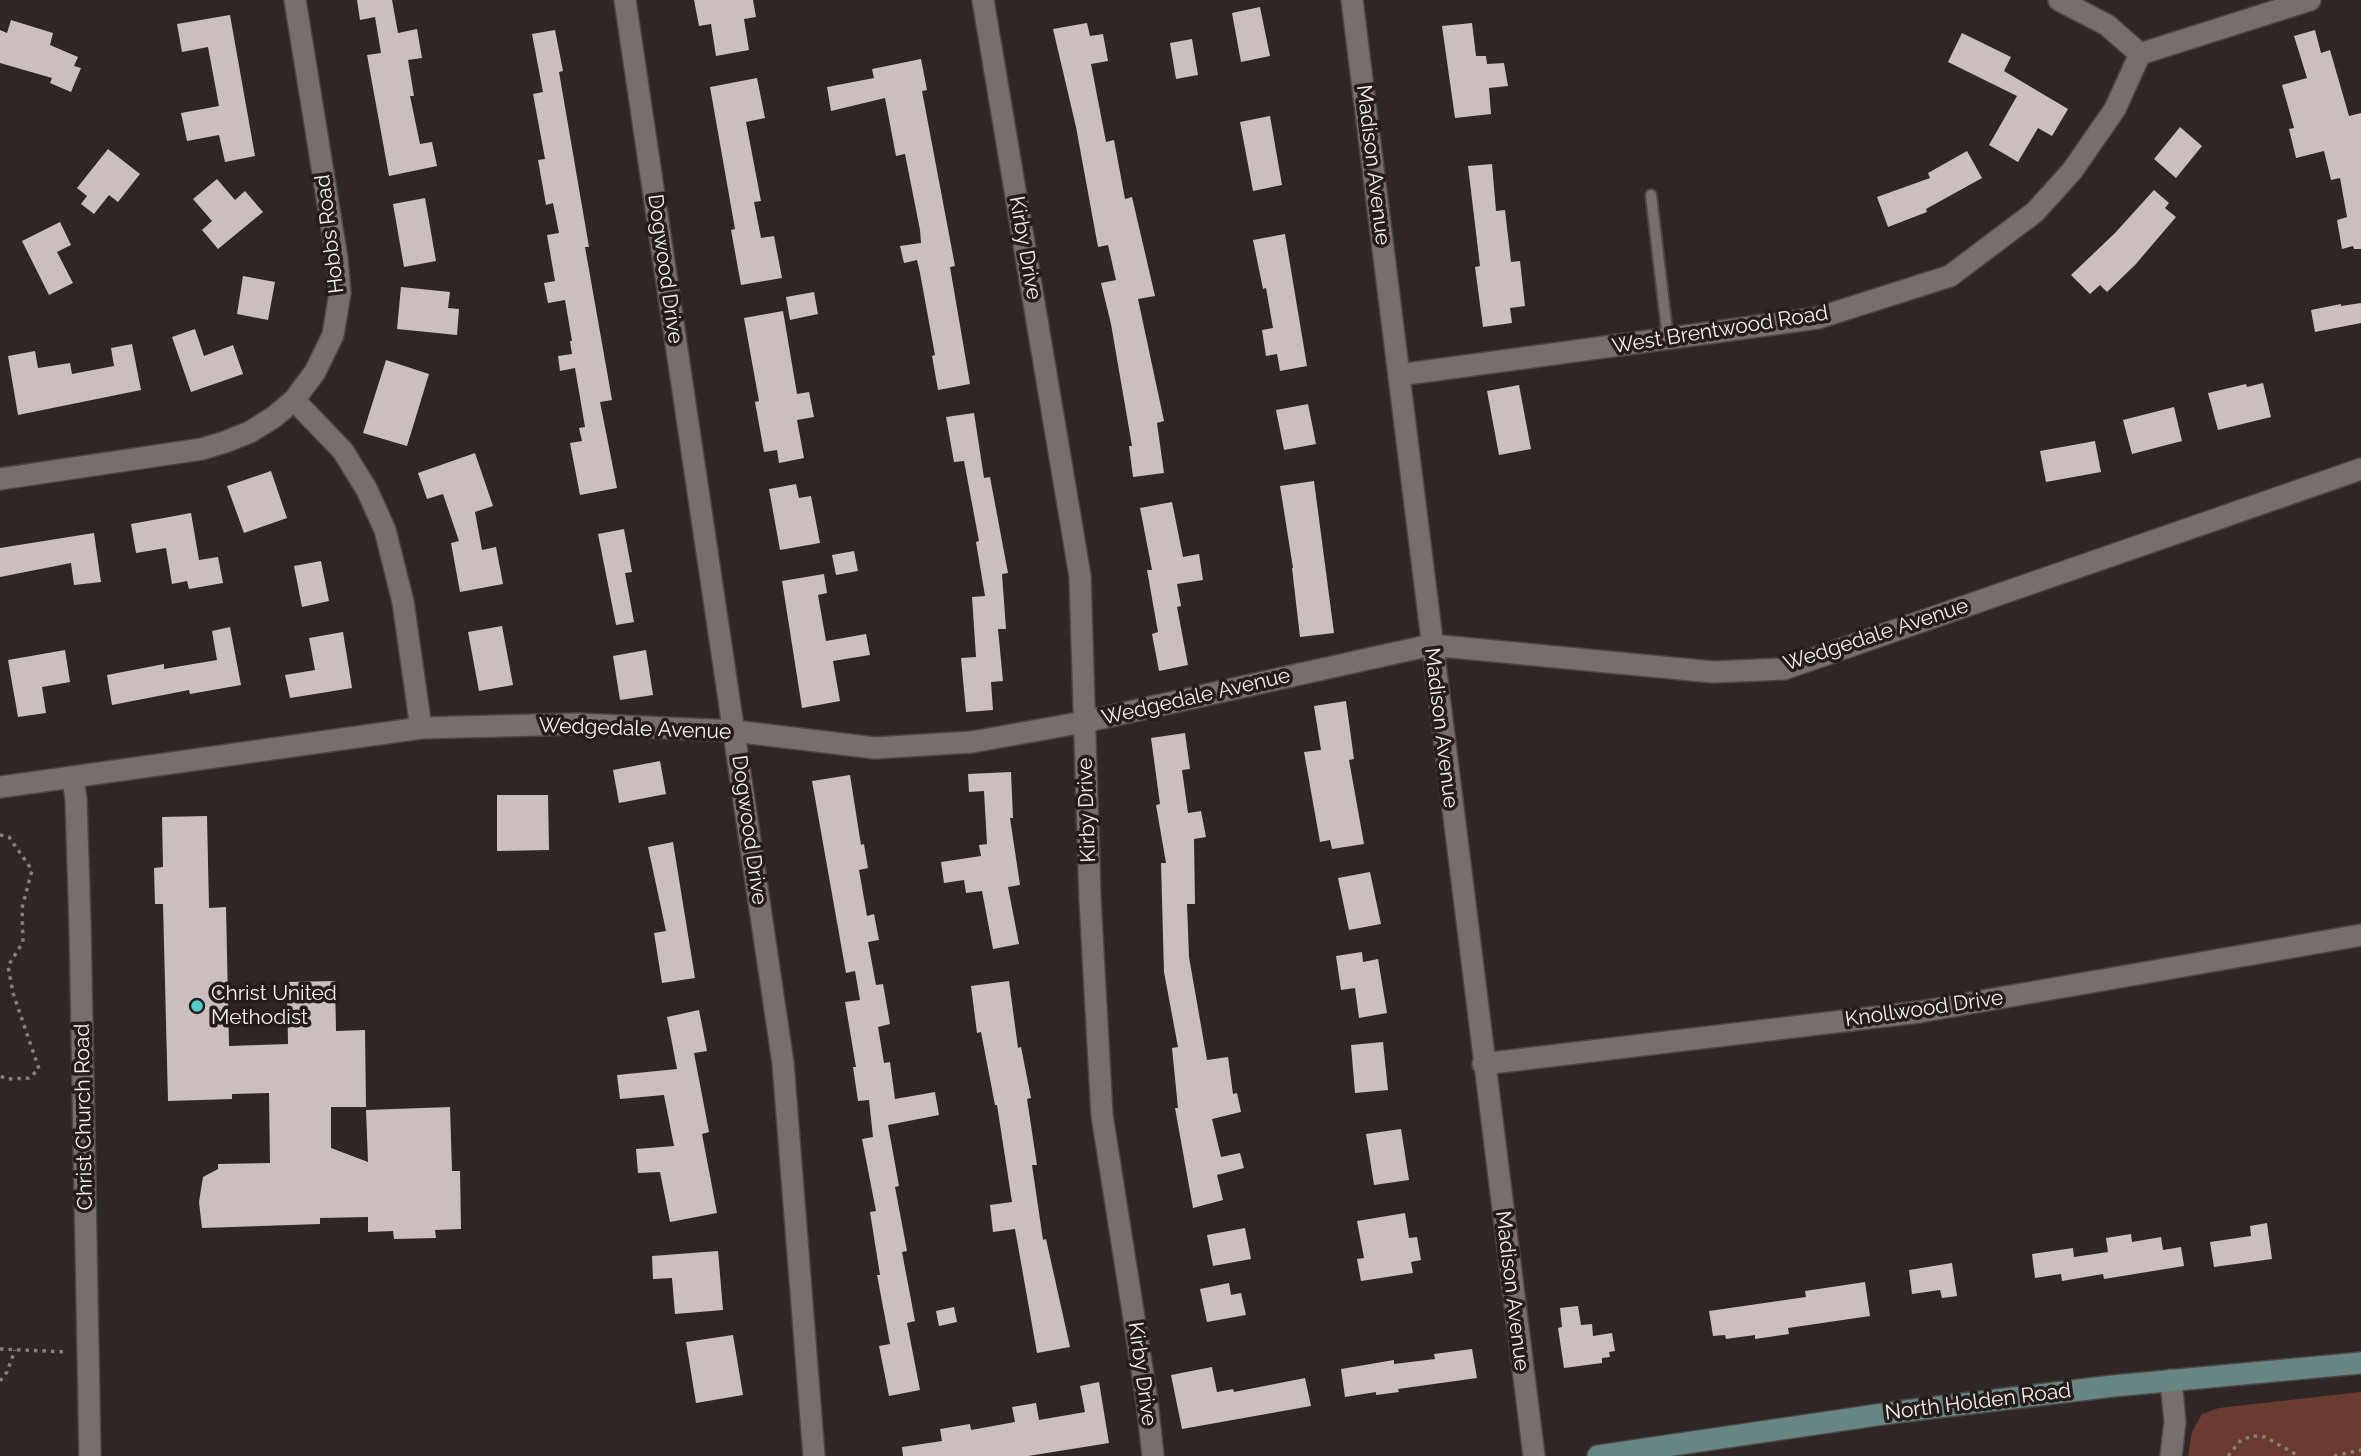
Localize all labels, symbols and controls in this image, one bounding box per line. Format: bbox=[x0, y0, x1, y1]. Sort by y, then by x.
street label: Madison Avenue bbox=[1351, 83, 1395, 247]
street label: Hobbs Road bbox=[310, 173, 350, 295]
street label: Dogwood Drive bbox=[642, 193, 688, 345]
street label: Kirby Drive bbox=[1003, 194, 1047, 302]
street label: West Brentwood Road bbox=[1610, 300, 1830, 360]
street label: Wedgedale Avenue bbox=[1780, 593, 1972, 677]
street label: Madison Avenue bbox=[1419, 646, 1463, 810]
street label: Wedgedale Avenue bbox=[1099, 663, 1293, 731]
street label: Wedgedale Avenue bbox=[538, 713, 732, 745]
street label: Dogwood Drive bbox=[726, 754, 772, 906]
street label: Kirby Drive bbox=[1073, 757, 1101, 863]
place label: Christ United Methodist bbox=[211, 981, 337, 1031]
street label: Knollwood Drive bbox=[1843, 985, 2005, 1033]
marker: Christ United Methodist bbox=[189, 998, 205, 1014]
street label: Christ Church Road bbox=[70, 1023, 98, 1211]
street label: Madison Avenue bbox=[1490, 1209, 1534, 1373]
street label: Kirby Drive bbox=[1122, 1320, 1162, 1428]
street label: North Holden Road bbox=[1883, 1378, 2073, 1426]

